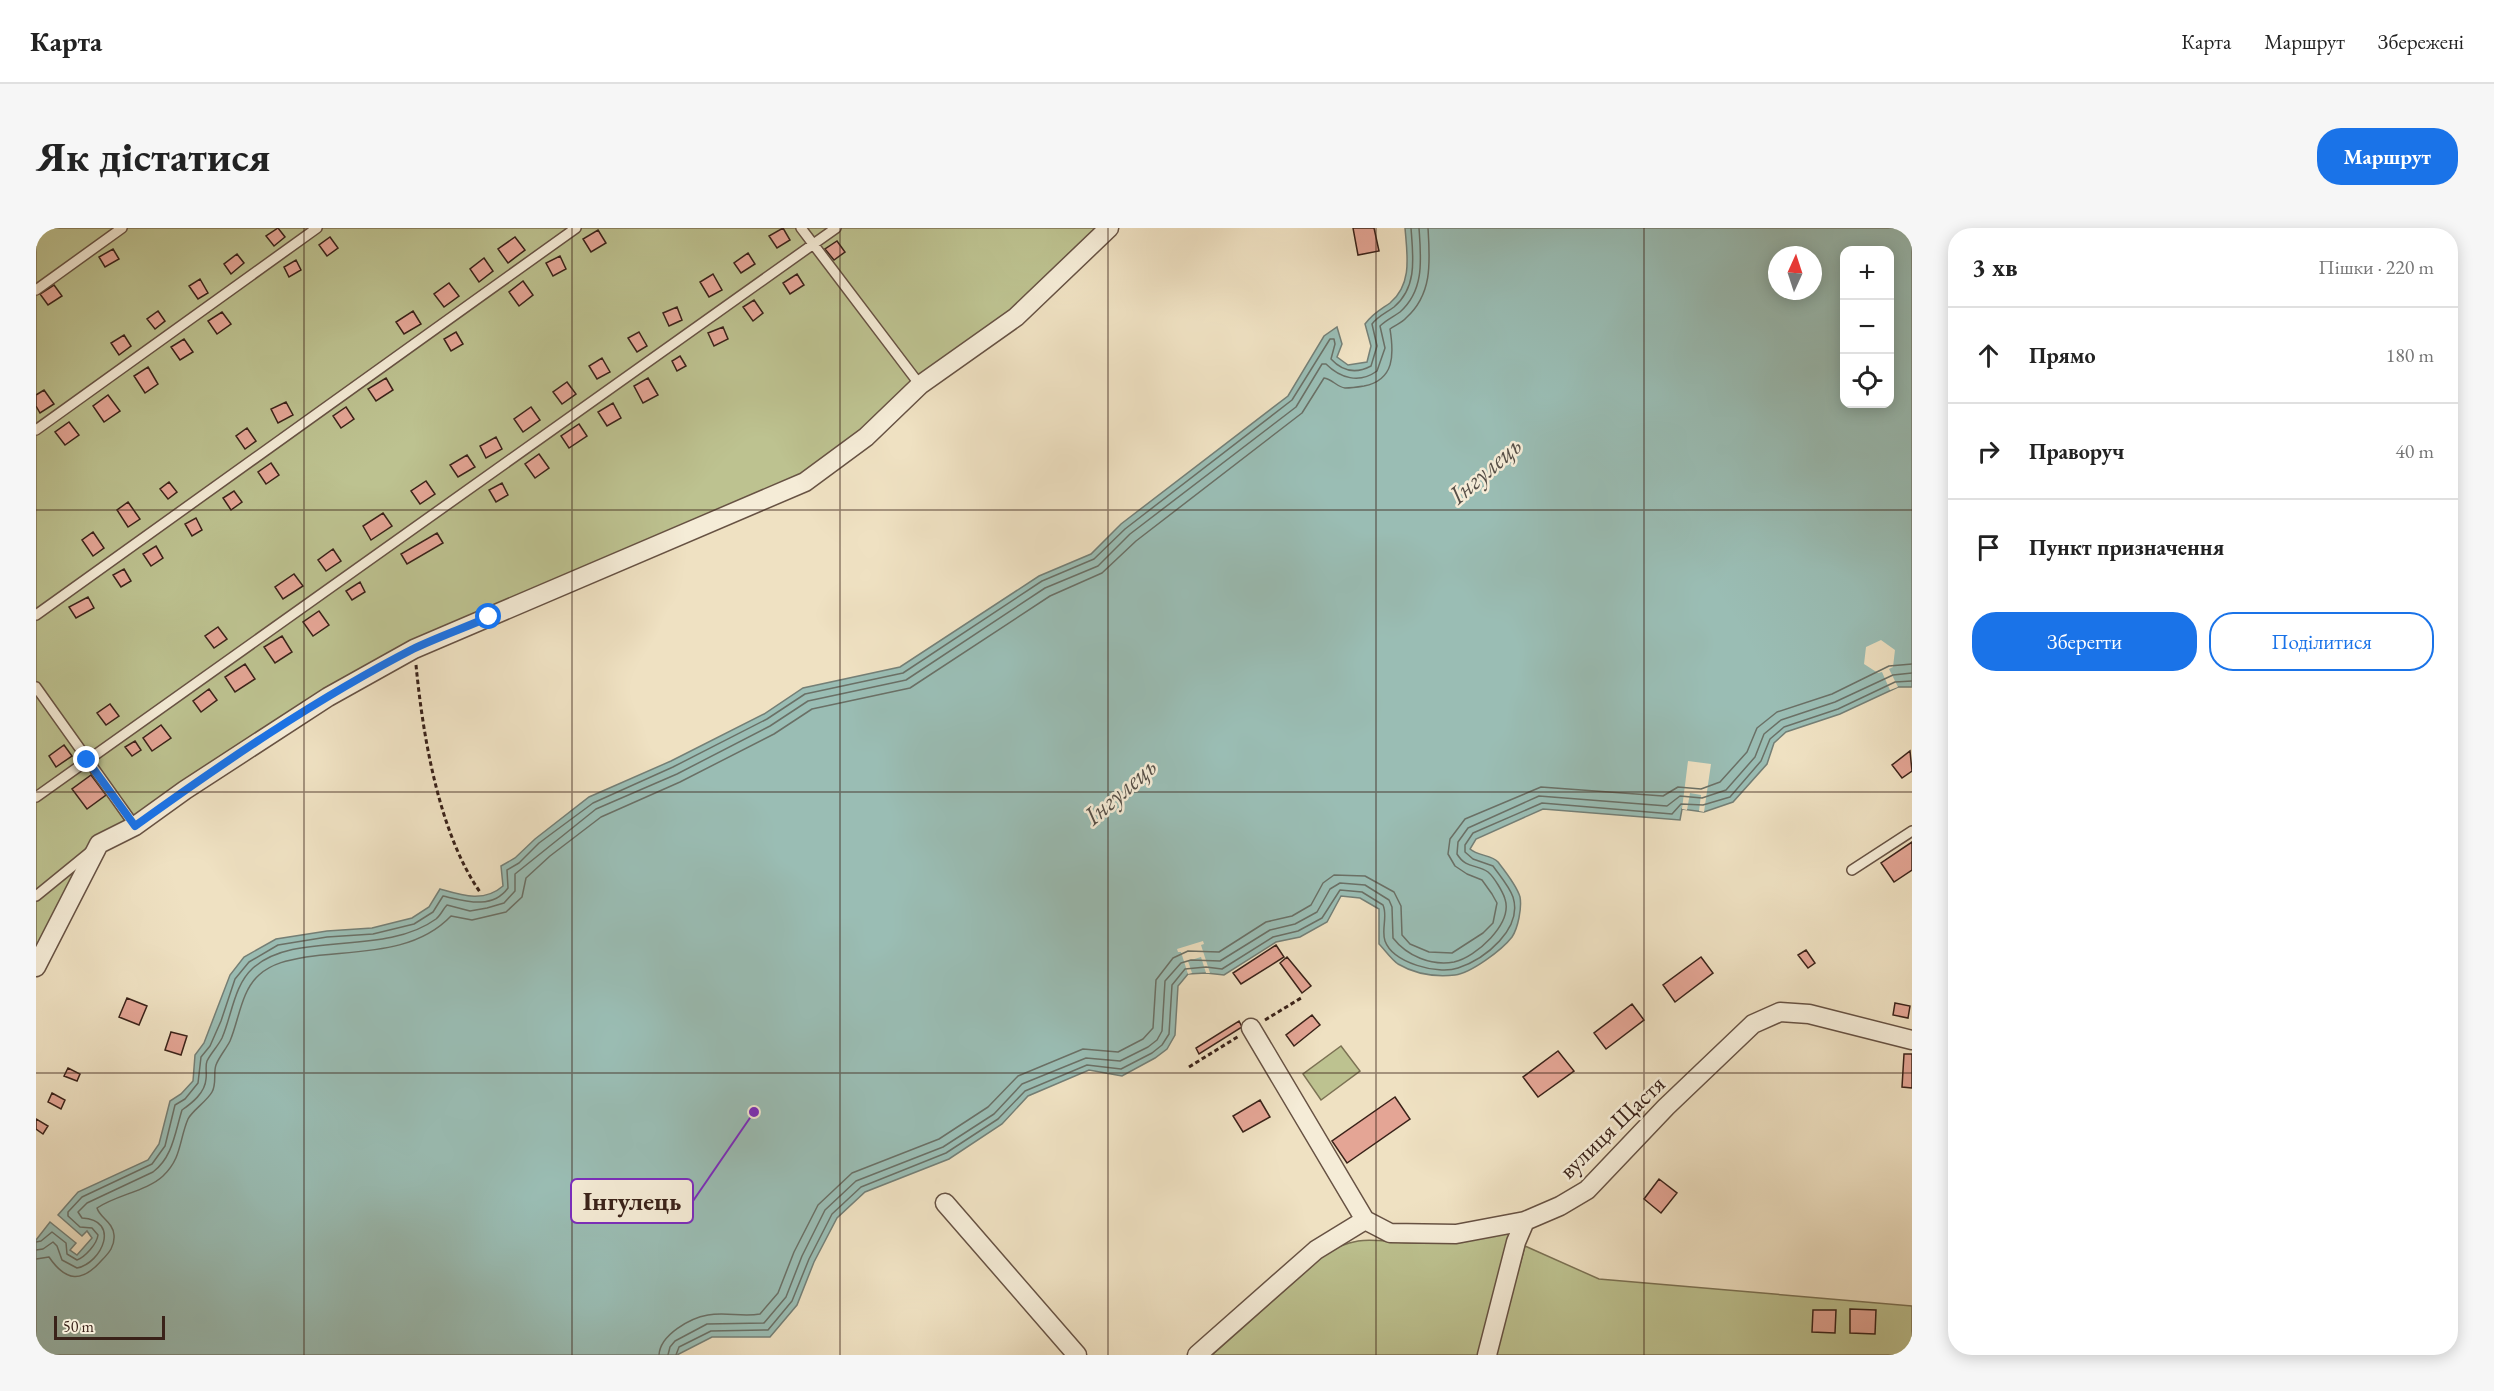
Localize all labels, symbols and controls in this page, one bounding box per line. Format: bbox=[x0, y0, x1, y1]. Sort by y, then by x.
text: Карта bbox=[30, 23, 102, 59]
text: Карта bbox=[2181, 28, 2231, 55]
text: Маршрут bbox=[2264, 28, 2345, 55]
text: Збережені bbox=[2378, 28, 2464, 55]
button: Маршрут bbox=[2317, 128, 2458, 185]
text: Як дістатися bbox=[36, 129, 270, 184]
north arrow bbox=[1768, 246, 1822, 300]
map controls bbox=[1840, 246, 1894, 408]
button: + bbox=[1840, 246, 1894, 300]
text: 3 хв bbox=[1972, 250, 2018, 284]
text: Пішки · 220 m bbox=[2318, 254, 2434, 280]
button: − bbox=[1840, 300, 1894, 354]
icon: ahead bbox=[1972, 339, 2005, 372]
text: Прямо bbox=[2029, 341, 2096, 370]
text: 180 m bbox=[2386, 342, 2434, 368]
button: locate bbox=[1840, 354, 1894, 408]
water label: Інгулець bbox=[1440, 429, 1529, 512]
icon: right bbox=[1972, 435, 2005, 468]
text: Праворуч bbox=[2029, 437, 2125, 466]
text: 40 m bbox=[2395, 438, 2434, 464]
icon: arrive bbox=[1972, 531, 2005, 564]
text: Пункт призначення bbox=[2029, 533, 2224, 562]
route start bbox=[475, 603, 501, 629]
button: Зберегти bbox=[1972, 612, 2197, 671]
button: Поділитися bbox=[2209, 612, 2434, 671]
route end bbox=[73, 746, 99, 772]
water label: Інгулець bbox=[1075, 750, 1164, 833]
street label: вулиця Щастя bbox=[1552, 1068, 1672, 1185]
callout: Інгулець bbox=[571, 1179, 693, 1223]
text: Інгулець bbox=[583, 1184, 681, 1218]
scale bar bbox=[54, 1313, 165, 1340]
text: 50 m bbox=[63, 1316, 94, 1337]

